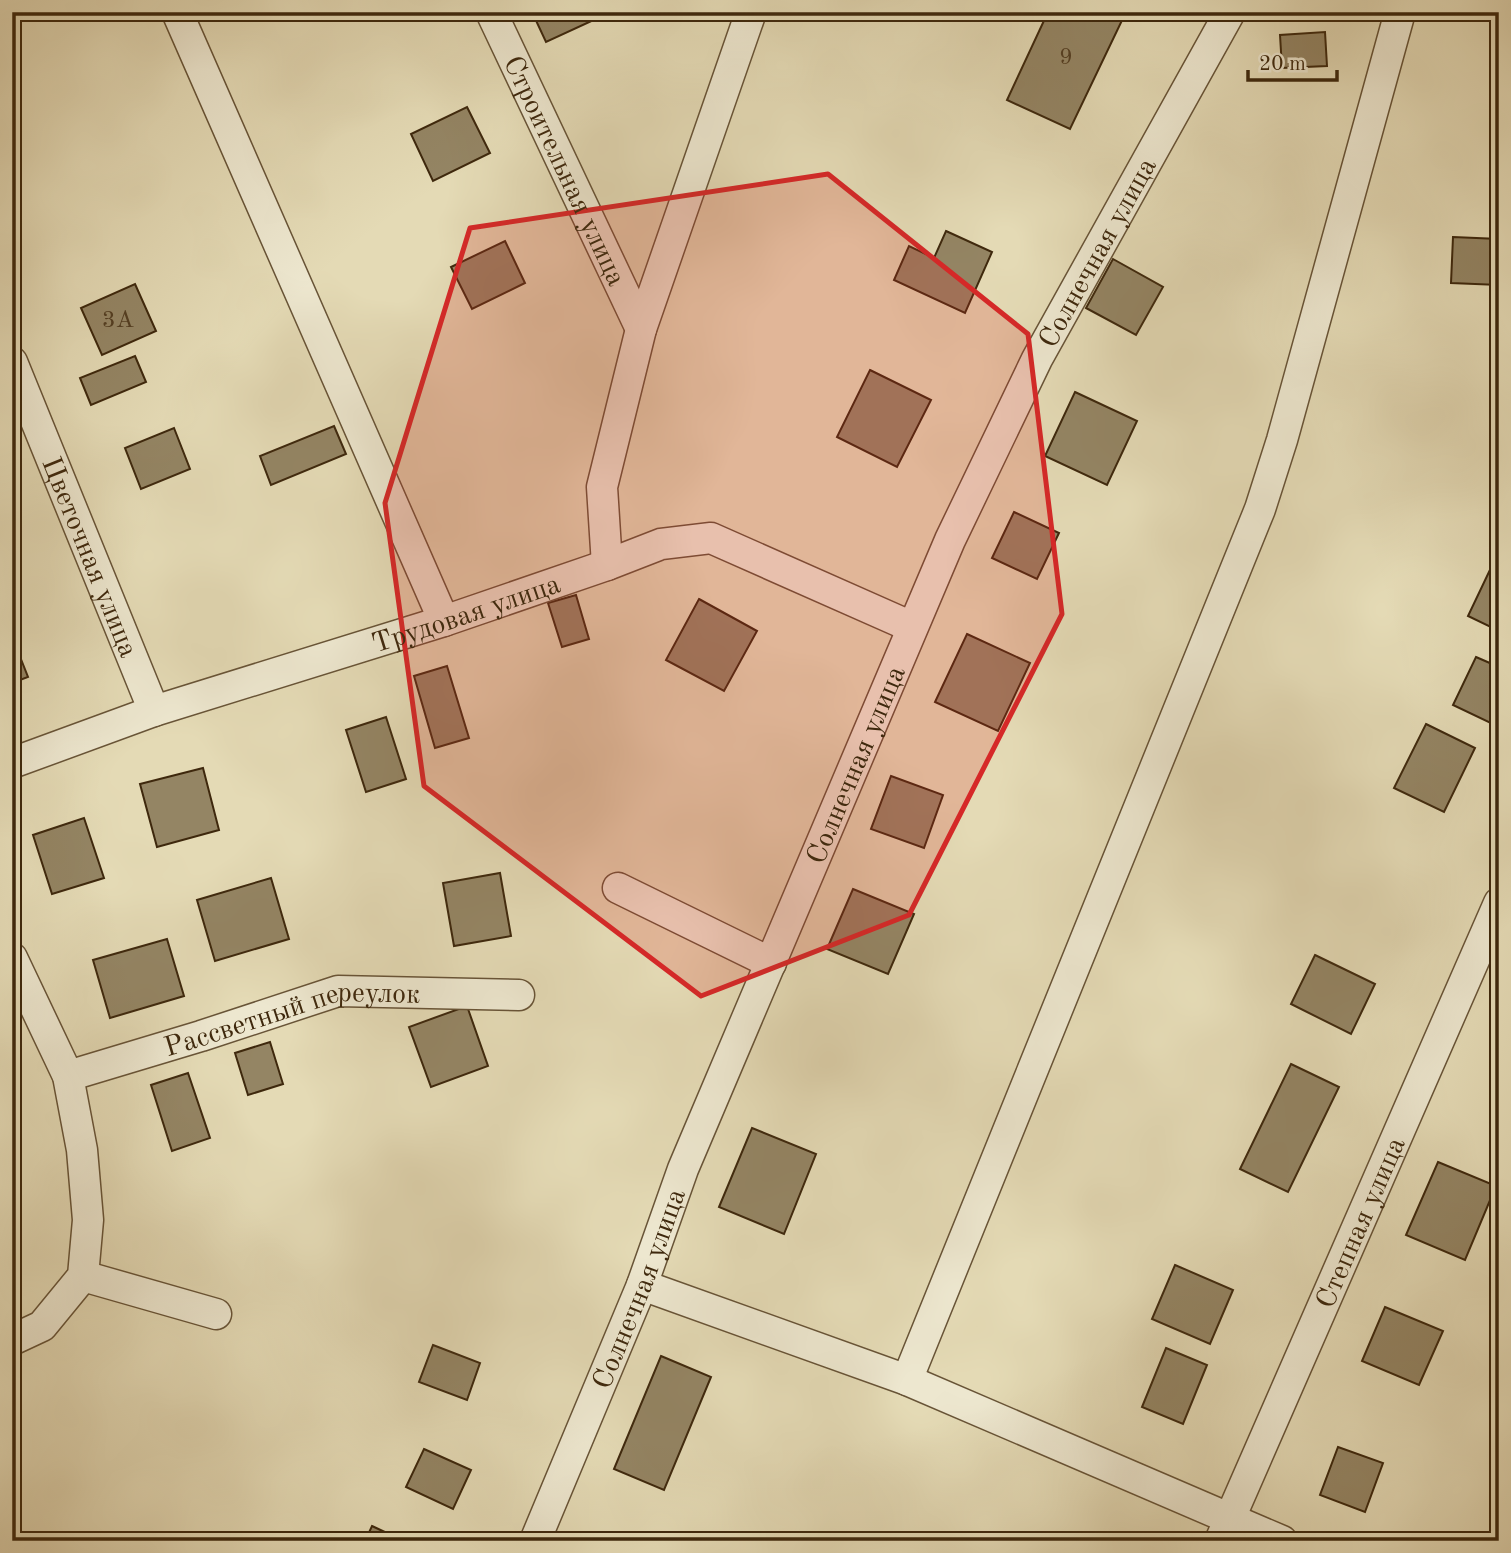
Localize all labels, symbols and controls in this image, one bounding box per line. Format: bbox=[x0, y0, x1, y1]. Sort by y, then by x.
scale bar bbox=[1248, 38, 1338, 82]
house number: 9 bbox=[1059, 46, 1073, 70]
street label: Строительная улица bbox=[497, 52, 629, 291]
text: 20 m bbox=[1259, 54, 1306, 75]
street label: Солнечная улица bbox=[1035, 154, 1163, 353]
house number: 3А bbox=[102, 309, 134, 333]
street label: Цветочная улица bbox=[35, 454, 142, 662]
street label: Трудовая улица bbox=[369, 571, 564, 659]
street label: Солнечная улица bbox=[803, 662, 912, 869]
street label: Рассветный переулок bbox=[161, 980, 420, 1063]
street label: Степная улица bbox=[1313, 1134, 1412, 1313]
street label: Солнечная улица bbox=[589, 1185, 692, 1394]

